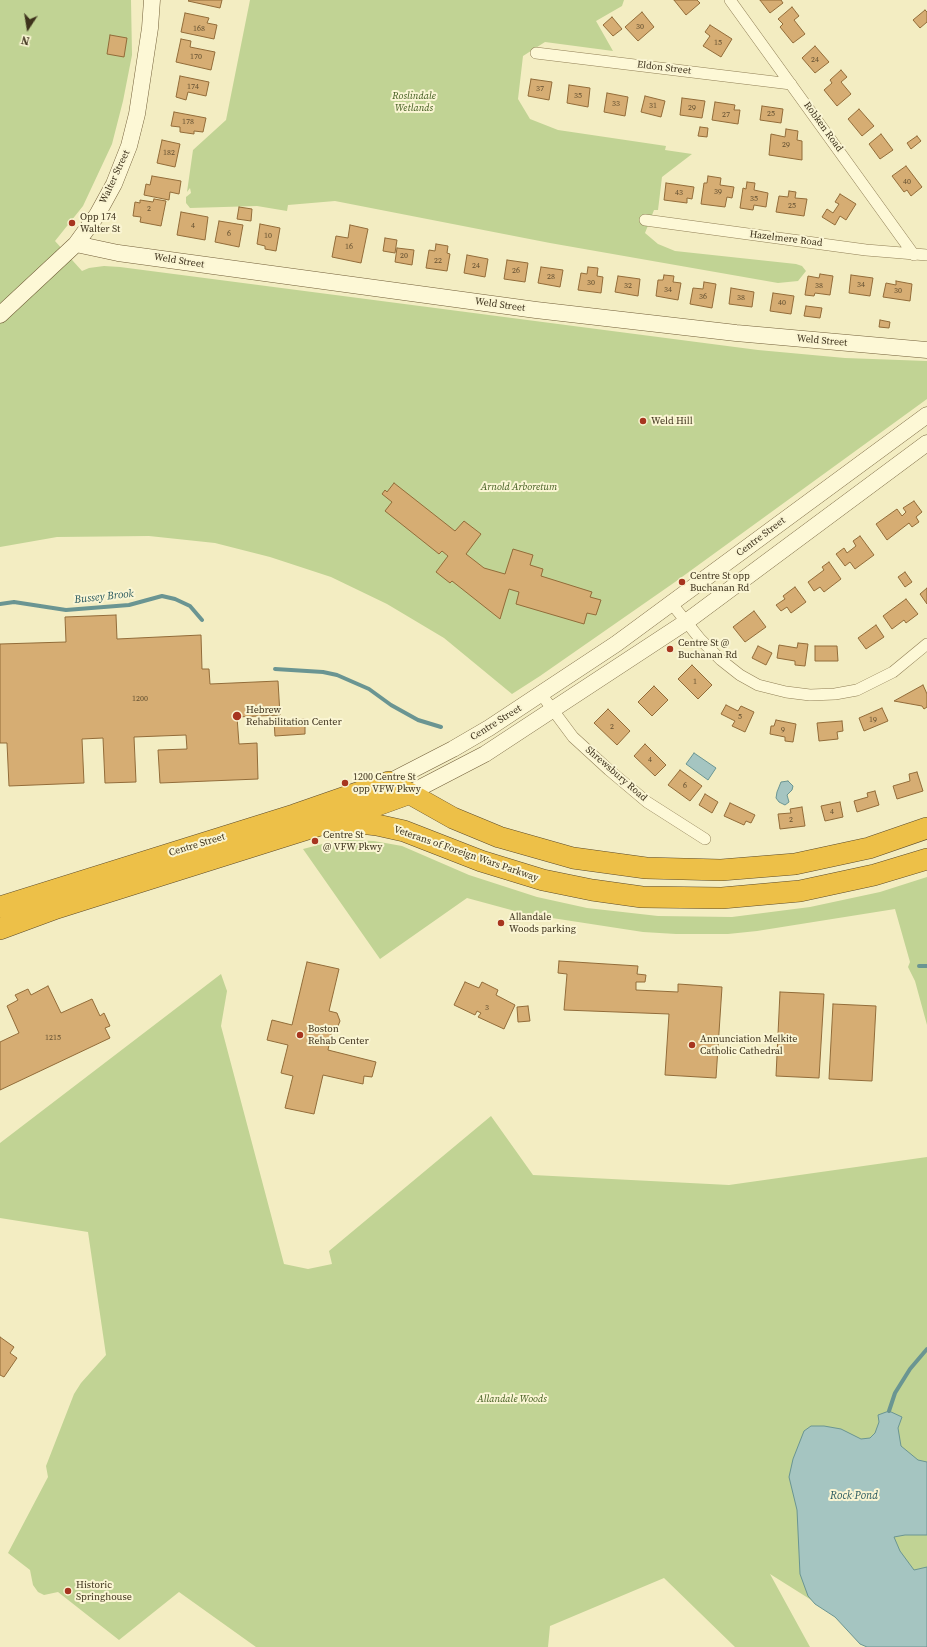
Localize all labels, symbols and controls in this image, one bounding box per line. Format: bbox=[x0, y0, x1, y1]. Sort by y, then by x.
north arrow bbox=[8, 8, 48, 48]
house number: 30 bbox=[636, 22, 644, 32]
house number: 168 bbox=[193, 24, 205, 34]
text: N bbox=[20, 32, 31, 48]
house number: 15 bbox=[714, 38, 722, 48]
house number: 170 bbox=[190, 52, 202, 62]
house number: 24 bbox=[811, 55, 819, 65]
street label: Eldon Street bbox=[636, 59, 692, 77]
house number: 174 bbox=[187, 82, 199, 92]
house number: 37 bbox=[536, 84, 544, 94]
park label: Roslindale Wetlands bbox=[392, 90, 436, 114]
house number: 35 bbox=[574, 91, 582, 101]
house number: 33 bbox=[612, 99, 620, 109]
street label: Robken Road bbox=[801, 100, 845, 154]
house number: 31 bbox=[649, 101, 657, 111]
house number: 29 bbox=[688, 103, 696, 113]
house number: 25 bbox=[767, 109, 775, 119]
house number: 27 bbox=[722, 110, 730, 120]
house number: 178 bbox=[182, 117, 194, 127]
house number: 29 bbox=[782, 140, 790, 150]
street label: Walter Street bbox=[97, 148, 133, 206]
house number: 182 bbox=[163, 148, 175, 158]
house number: 40 bbox=[903, 177, 911, 187]
house number: 39 bbox=[714, 187, 722, 197]
house number: 43 bbox=[675, 188, 683, 198]
house number: 35 bbox=[750, 194, 758, 204]
house number: 25 bbox=[788, 201, 796, 211]
house number: 2 bbox=[147, 204, 151, 214]
place label: Opp 174 Walter St bbox=[80, 211, 120, 234]
marker: Opp 174 Walter St bbox=[67, 218, 77, 228]
house number: 4 bbox=[191, 221, 195, 231]
house number: 6 bbox=[227, 229, 231, 239]
street label: Hazelmere Road bbox=[749, 229, 823, 249]
house number: 10 bbox=[264, 231, 272, 241]
house number: 16 bbox=[345, 242, 353, 252]
street label: Weld Street bbox=[153, 251, 205, 271]
house number: 20 bbox=[400, 251, 408, 261]
house number: 22 bbox=[434, 256, 442, 266]
house number: 24 bbox=[472, 261, 480, 271]
house number: 26 bbox=[512, 266, 520, 276]
house number: 28 bbox=[547, 272, 555, 282]
house number: 30 bbox=[587, 278, 595, 288]
house number: 34 bbox=[857, 280, 865, 290]
house number: 32 bbox=[624, 281, 632, 291]
house number: 38 bbox=[815, 281, 823, 291]
house number: 34 bbox=[664, 285, 672, 295]
house number: 30 bbox=[894, 286, 902, 296]
house number: 36 bbox=[699, 292, 707, 302]
house number: 38 bbox=[737, 293, 745, 303]
street label: Weld Street bbox=[474, 296, 526, 314]
house number: 40 bbox=[778, 298, 786, 308]
street label: Weld Street bbox=[796, 333, 848, 349]
place label: Weld Hill bbox=[651, 415, 693, 427]
marker: Weld Hill bbox=[638, 416, 648, 426]
park label: Arnold Arboretum bbox=[481, 481, 557, 493]
street label: Centre Street bbox=[734, 515, 788, 559]
place label: Centre St opp Buchanan Rd bbox=[690, 570, 750, 594]
marker: Centre St opp Buchanan Rd bbox=[677, 577, 687, 587]
water label: Bussey Brook bbox=[74, 587, 134, 607]
place label: Centre St @ Buchanan Rd bbox=[678, 637, 737, 660]
marker: Centre St @ Buchanan Rd bbox=[665, 644, 675, 654]
house number: 1 bbox=[693, 677, 697, 687]
house number: 1200 bbox=[132, 694, 148, 704]
street label: Centre Street bbox=[468, 703, 524, 743]
place label: Hebrew Rehabilitation Center bbox=[246, 704, 342, 728]
marker: Hebrew Rehabilitation Center bbox=[231, 710, 243, 722]
house number: 5 bbox=[738, 712, 742, 722]
house number: 19 bbox=[869, 715, 877, 725]
house number: 2 bbox=[610, 722, 614, 732]
house number: 9 bbox=[781, 725, 785, 735]
street label: Shrewsbury Road bbox=[583, 744, 649, 804]
house number: 4 bbox=[648, 755, 652, 765]
place label: 1200 Centre St opp VFW Pkwy bbox=[353, 771, 421, 794]
marker: 1200 Centre St opp VFW Pkwy bbox=[340, 778, 350, 788]
house number: 6 bbox=[683, 781, 687, 791]
house number: 4 bbox=[830, 807, 834, 817]
house number: 2 bbox=[789, 815, 793, 825]
street label: Veterans of Foreign Wars Parkway bbox=[392, 824, 540, 884]
place label: Centre St @ VFW Pkwy bbox=[323, 829, 382, 852]
street label: Centre Street bbox=[167, 831, 227, 859]
marker: Centre St @ VFW Pkwy bbox=[310, 836, 320, 846]
place label: Allandale Woods parking bbox=[509, 911, 576, 934]
marker: Allandale Woods parking bbox=[496, 918, 506, 928]
house number: 3 bbox=[485, 1003, 489, 1013]
place label: Boston Rehab Center bbox=[308, 1023, 369, 1046]
marker: Boston Rehab Center bbox=[295, 1030, 305, 1040]
house number: 1215 bbox=[45, 1033, 61, 1043]
place label: Annunciation Melkite Catholic Cathedral bbox=[700, 1033, 797, 1056]
marker: Annunciation Melkite Catholic Cathedral bbox=[687, 1040, 697, 1050]
park label: Allandale Woods bbox=[477, 1393, 547, 1405]
water label: Rock Pond bbox=[830, 1489, 878, 1503]
place label: Historic Springhouse bbox=[76, 1579, 132, 1602]
marker: Historic Springhouse bbox=[63, 1586, 73, 1596]

